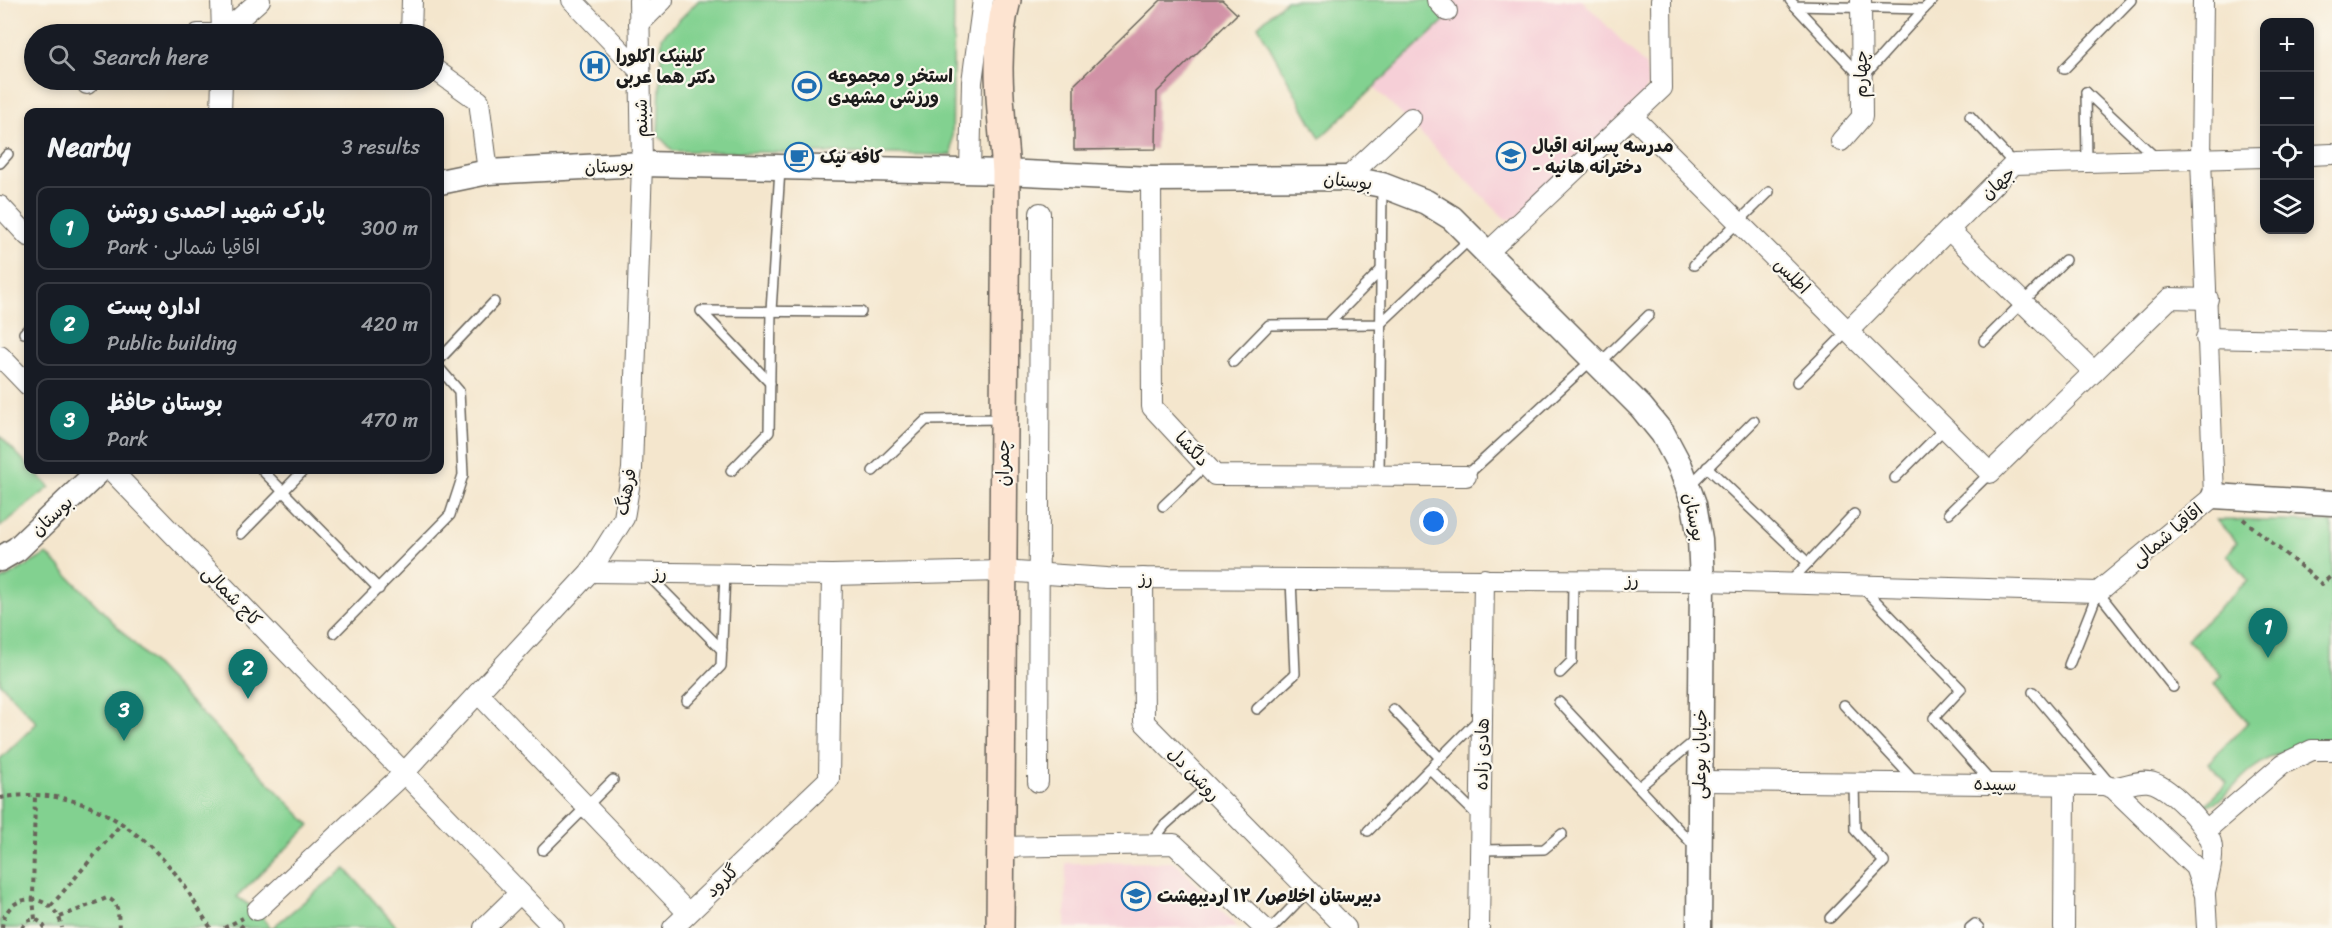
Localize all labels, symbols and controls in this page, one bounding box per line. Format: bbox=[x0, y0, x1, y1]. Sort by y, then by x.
map controls bbox=[2260, 18, 2314, 234]
button: + bbox=[2260, 18, 2314, 72]
search box bbox=[24, 24, 444, 90]
text: Search here bbox=[93, 38, 209, 77]
place label: کلینیک اکلورا دکتر هما عربی bbox=[616, 40, 716, 93]
icon: search bbox=[45, 41, 78, 74]
hospital icon: کلینیک اکلورا دکتر هما عربی bbox=[579, 50, 611, 82]
street label: چهارم bbox=[1845, 50, 1877, 98]
place label: استخر و مجموعه ورزشی مشهدی bbox=[828, 60, 953, 113]
sports icon: استخر و مجموعه ورزشی مشهدی bbox=[791, 70, 823, 102]
button: − bbox=[2260, 72, 2314, 126]
street label: شبنم bbox=[625, 98, 657, 138]
text: Nearby bbox=[48, 124, 130, 170]
button: locate bbox=[2260, 126, 2314, 180]
text: 3 results bbox=[342, 130, 420, 165]
place label: مدرسه پسرانه اقبال - دخترانه هانیه bbox=[1532, 130, 1674, 183]
school or university icon: مدرسه پسرانه اقبال - دخترانه هانیه bbox=[1495, 140, 1527, 172]
cafe icon: کافه نیک bbox=[783, 141, 815, 173]
place label: کافه نیک bbox=[820, 141, 883, 173]
street label: بوستان bbox=[584, 149, 634, 183]
street label: جهان bbox=[1973, 158, 2023, 208]
street label: بوستان bbox=[1322, 163, 1374, 199]
button: layers bbox=[2260, 180, 2314, 234]
text: پارک شهید احمدی روشن bbox=[107, 191, 325, 230]
text: 1 bbox=[65, 211, 74, 246]
text: 300 m bbox=[361, 211, 418, 246]
text: Park · اقاقیا شمالی bbox=[107, 230, 260, 265]
street label: اطلس bbox=[1766, 250, 1818, 302]
text: اداره پست bbox=[107, 287, 200, 326]
text: 2 bbox=[64, 307, 75, 342]
text: 420 m bbox=[361, 307, 418, 342]
text: Public building bbox=[107, 326, 237, 361]
text: بوستان حافظ bbox=[107, 383, 223, 422]
text: 3 bbox=[64, 403, 75, 438]
text: 470 m bbox=[361, 403, 418, 438]
text: Park bbox=[107, 422, 148, 457]
street label: دلگشا bbox=[1167, 424, 1217, 474]
street label: چمران bbox=[987, 440, 1019, 486]
street label: فرهنگ bbox=[606, 465, 646, 519]
street label: بوستان bbox=[23, 488, 81, 544]
street label: بوستان bbox=[1673, 490, 1715, 544]
street label: اقاقیا شمالی bbox=[2123, 495, 2211, 575]
your location bbox=[1419, 507, 1448, 536]
street label: رز bbox=[651, 557, 667, 589]
street label: کاج شمالی bbox=[194, 558, 270, 635]
street label: رز bbox=[1137, 562, 1153, 594]
street label: رز bbox=[1623, 564, 1639, 596]
pin: 1 bbox=[2248, 608, 2288, 658]
pin: 2 bbox=[228, 650, 268, 699]
pin: 3 bbox=[104, 692, 144, 741]
street label: خیابان بوعلی bbox=[1683, 709, 1717, 799]
street label: هادی زاده bbox=[1465, 717, 1499, 791]
street label: روشن دل bbox=[1159, 739, 1229, 809]
street label: سپیده bbox=[1973, 768, 2017, 800]
street label: گلرود bbox=[697, 856, 747, 906]
school or university icon: دبیرستان اخلاص/ ۱۲ اردیبهشت bbox=[1120, 880, 1152, 912]
place label: دبیرستان اخلاص/ ۱۲ اردیبهشت bbox=[1157, 880, 1381, 912]

